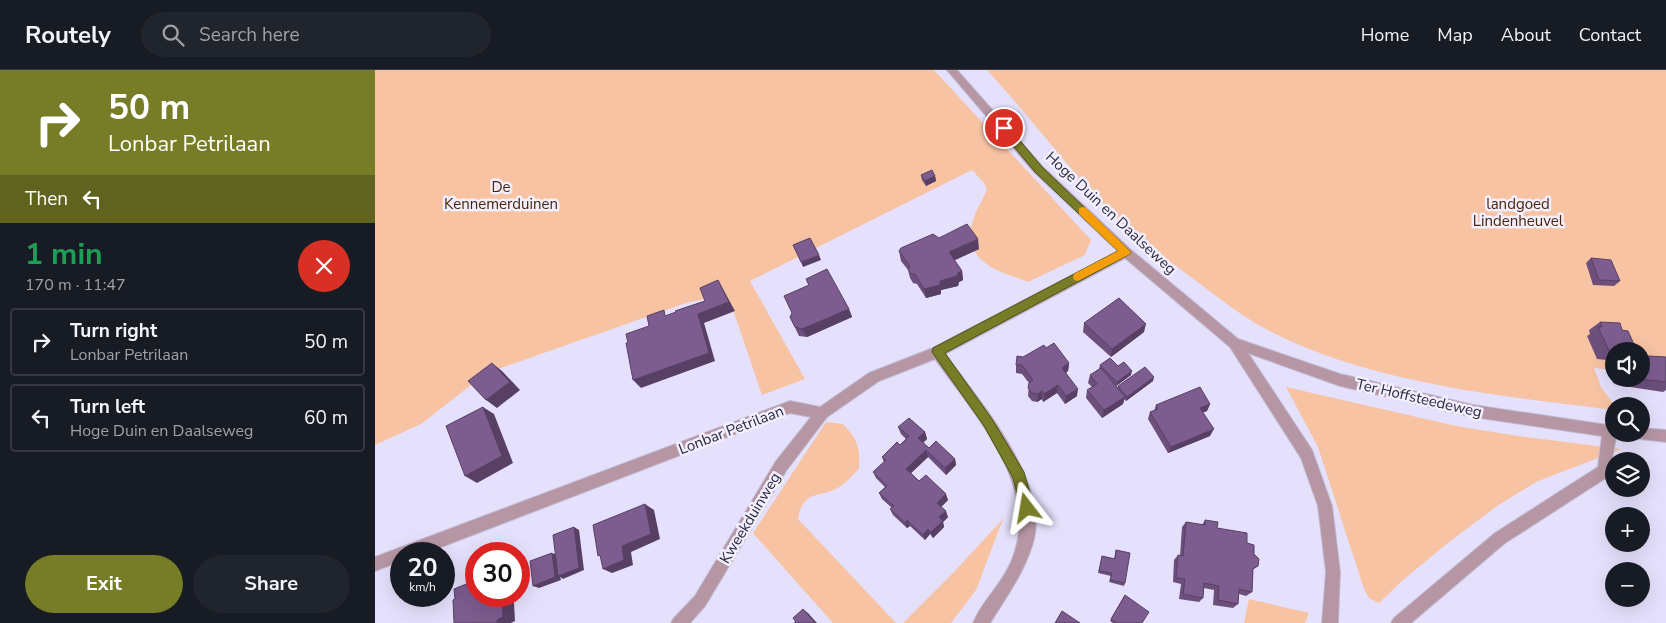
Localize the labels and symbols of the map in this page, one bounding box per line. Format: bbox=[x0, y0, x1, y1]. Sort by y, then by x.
pin bbox=[983, 107, 1025, 149]
street label: Hoge Duin en Daalseweg bbox=[1041, 147, 1181, 279]
park label: De Kennemerduinen bbox=[444, 177, 558, 214]
park label: landgoed Lindenheuvel bbox=[1473, 194, 1564, 231]
street label: Ter Hoffsteedeweg bbox=[1354, 374, 1484, 422]
street label: Lonbar Petrilaan bbox=[676, 401, 786, 459]
street label: Kweekduinweg bbox=[715, 469, 785, 567]
position arrow bbox=[1000, 481, 1052, 533]
speed limit sign: 30 bbox=[465, 542, 530, 607]

